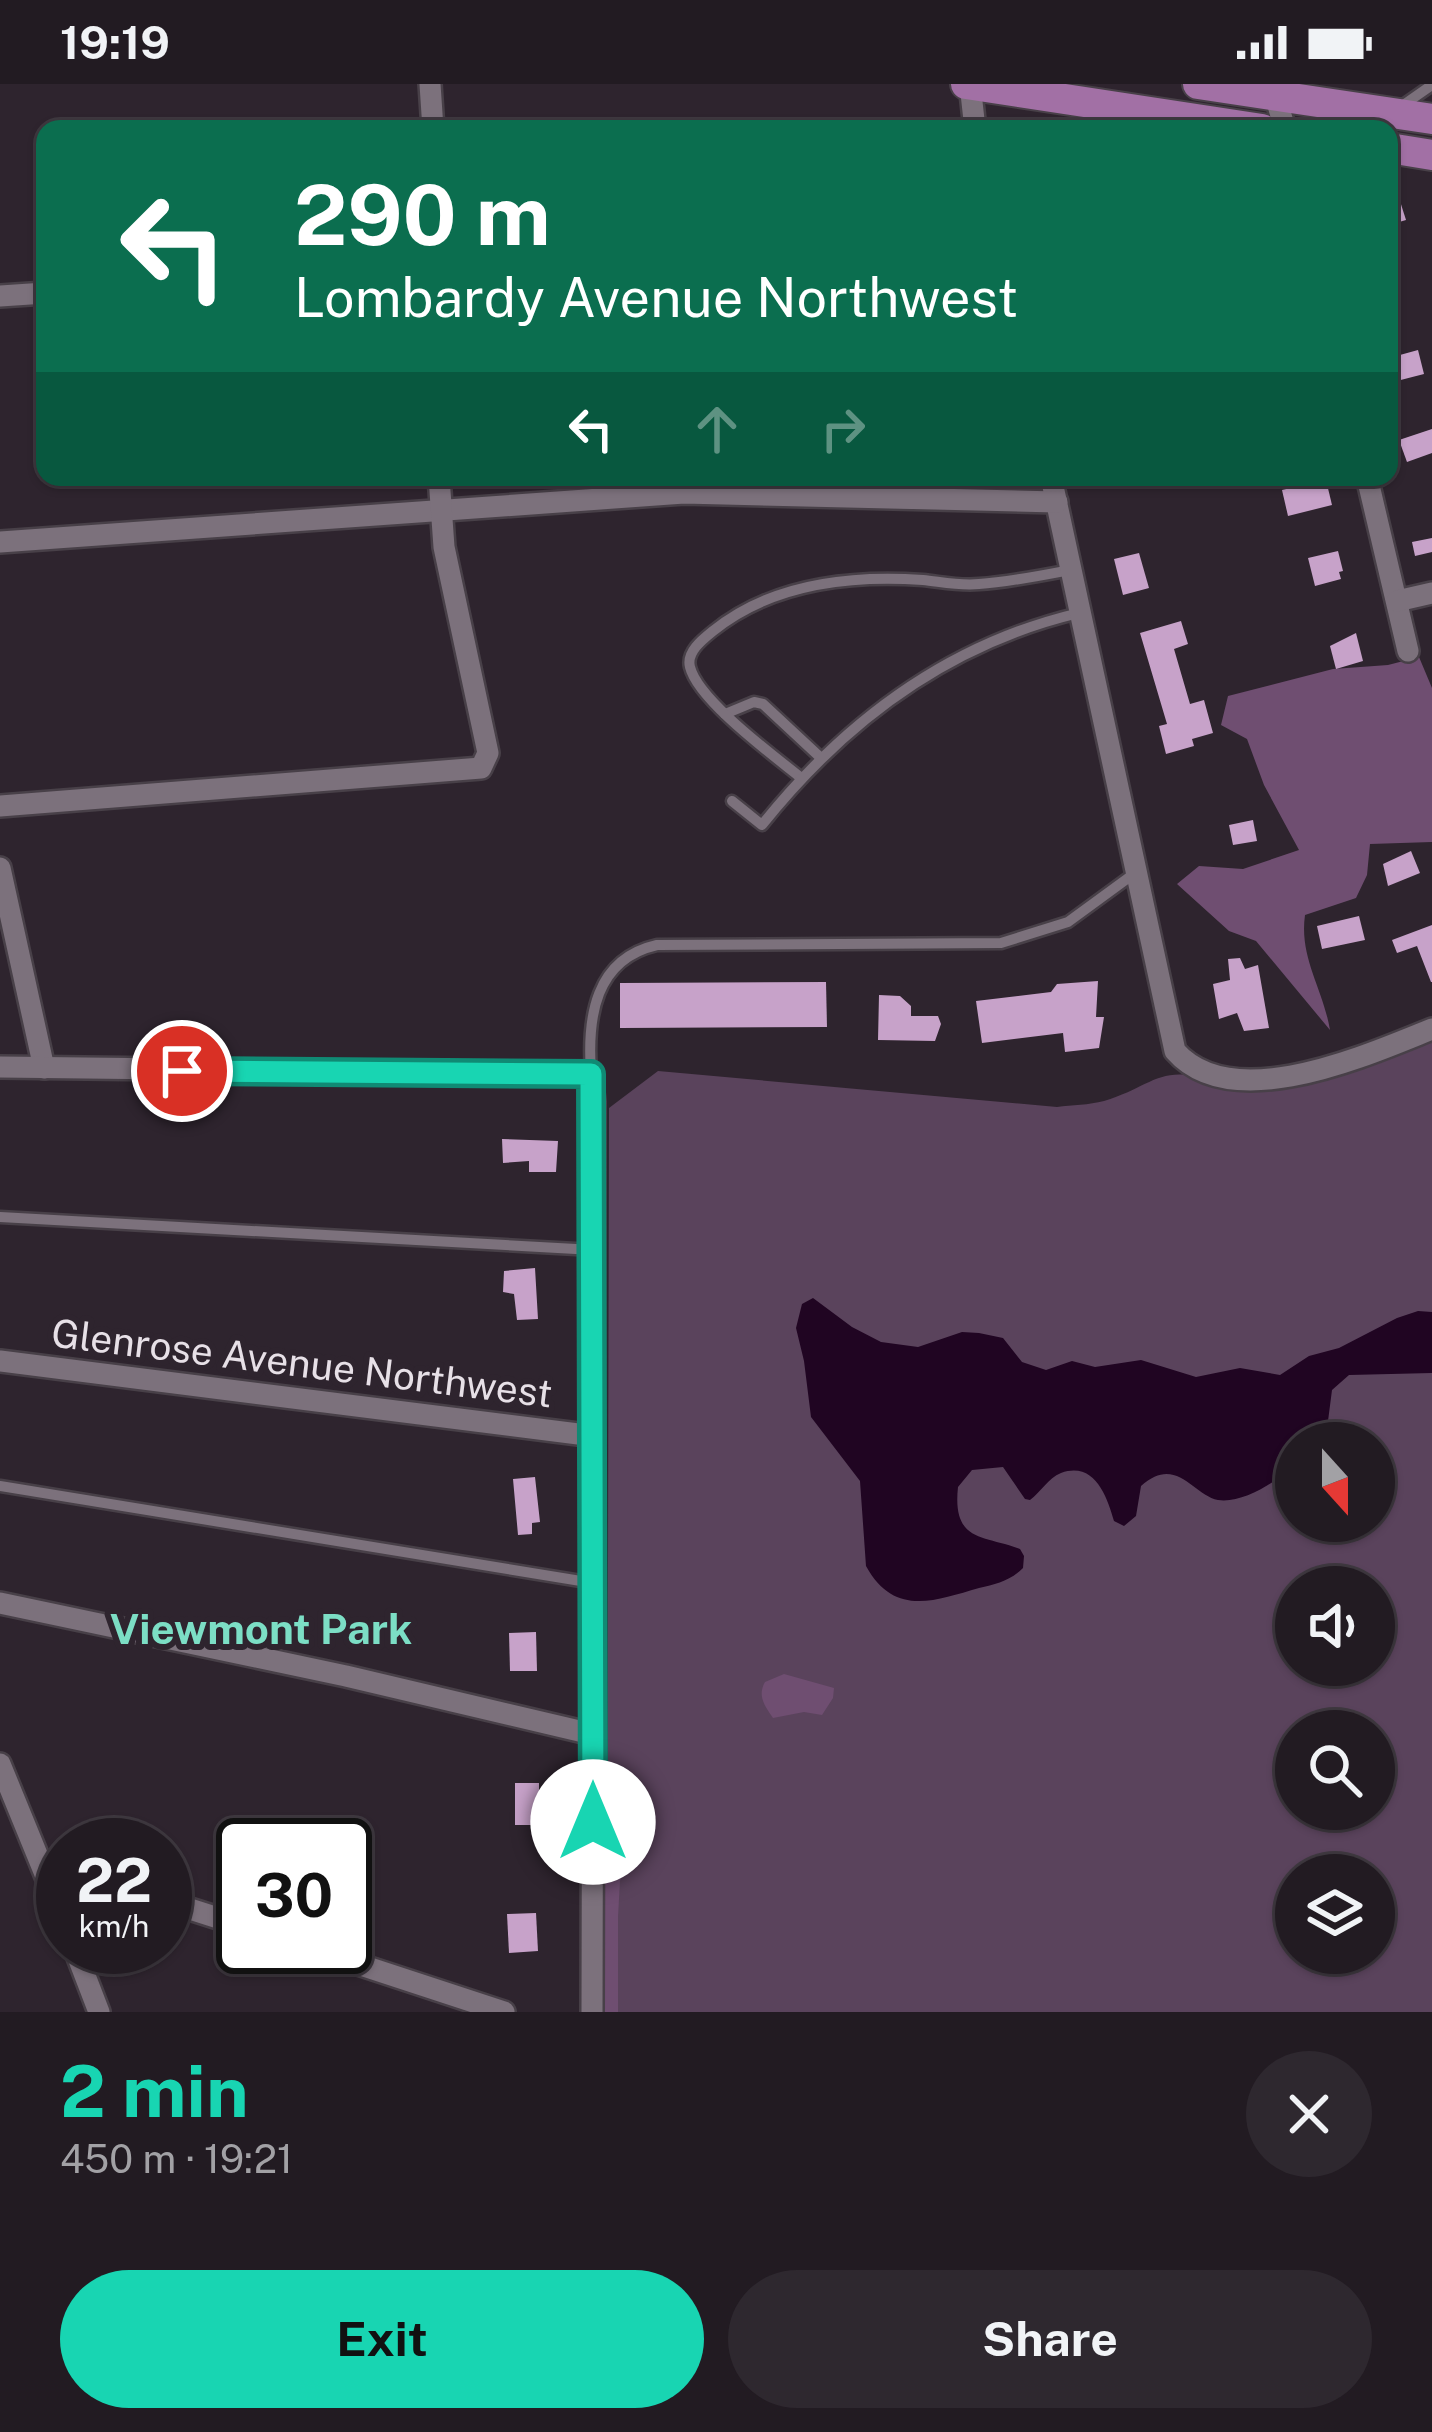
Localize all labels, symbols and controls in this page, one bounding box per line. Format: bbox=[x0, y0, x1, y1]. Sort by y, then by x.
text: 19:19 bbox=[60, 16, 170, 69]
text: 290 m bbox=[294, 165, 551, 264]
icon: left bbox=[96, 168, 252, 324]
text: Lombardy Avenue Northwest bbox=[294, 266, 1018, 329]
icon: left bbox=[558, 396, 624, 462]
icon: ahead bbox=[684, 396, 750, 462]
icon: right bbox=[810, 396, 876, 462]
pin bbox=[131, 1020, 233, 1122]
icon: arrive bbox=[149, 1038, 215, 1104]
street label: Glenrose Avenue Northwest bbox=[49, 1309, 555, 1417]
north arrow bbox=[1275, 1422, 1395, 1542]
map controls bbox=[1275, 1422, 1395, 1974]
button: sound bbox=[1275, 1566, 1395, 1686]
district label: Viewmont Park bbox=[110, 1604, 412, 1653]
button: search bbox=[1275, 1710, 1395, 1830]
position arrow bbox=[530, 1759, 656, 1885]
speed limit sign: 30 bbox=[216, 1818, 372, 1974]
text: 22 bbox=[76, 1845, 152, 1916]
button: layers bbox=[1275, 1854, 1395, 1974]
text: km/h bbox=[79, 1908, 149, 1944]
text: 2 min bbox=[60, 2049, 249, 2133]
button: close bbox=[1246, 2051, 1372, 2177]
text: 450 m · 19:21 bbox=[60, 2136, 293, 2182]
button: Exit bbox=[60, 2270, 704, 2408]
button: Share bbox=[728, 2270, 1372, 2408]

